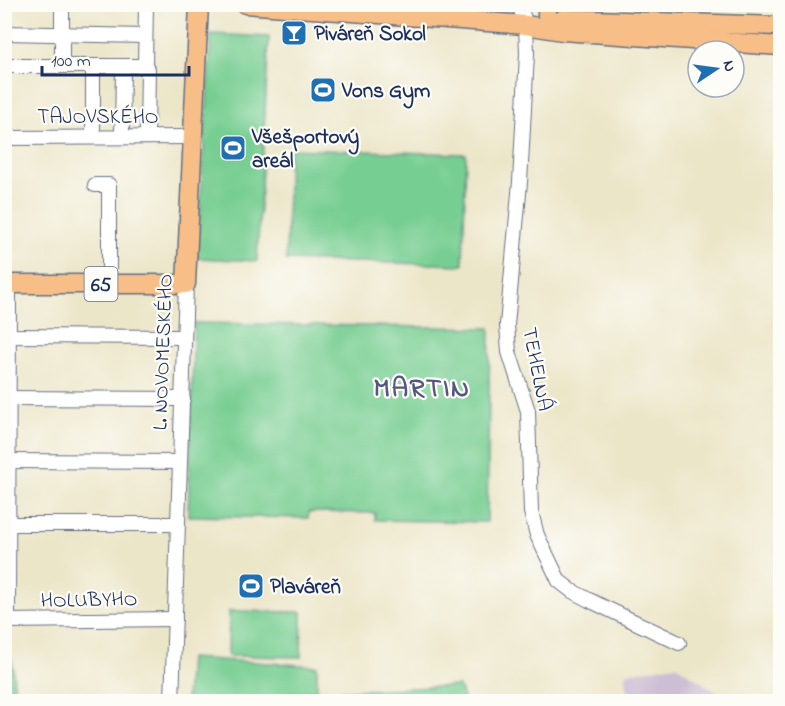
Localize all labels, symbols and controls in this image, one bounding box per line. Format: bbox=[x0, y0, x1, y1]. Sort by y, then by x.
bar icon: Piváreň Sokol bbox=[279, 18, 309, 48]
place label: Piváreň Sokol bbox=[314, 20, 426, 50]
scale bar bbox=[42, 39, 189, 77]
north arrow bbox=[686, 39, 746, 99]
text: 100 m bbox=[51, 49, 91, 75]
text: N bbox=[716, 58, 742, 74]
sports icon: Vons Gym bbox=[308, 75, 338, 105]
place label: Vons Gym bbox=[341, 77, 430, 109]
street label: TAJOVSKÉHO bbox=[37, 103, 159, 133]
place label: Všešportový areál bbox=[251, 123, 360, 177]
sports icon: Všešportový areál bbox=[218, 133, 248, 163]
road number: 65 bbox=[84, 267, 118, 301]
street label: L. NOVOMESKÉHO bbox=[146, 273, 182, 431]
street label: TEHELNÁ bbox=[513, 325, 560, 414]
district label: MARTIN bbox=[374, 370, 471, 409]
sports icon: Plaváreň bbox=[236, 571, 266, 601]
place label: Plaváreň bbox=[270, 573, 341, 603]
street label: HOLUBYHO bbox=[40, 585, 138, 617]

